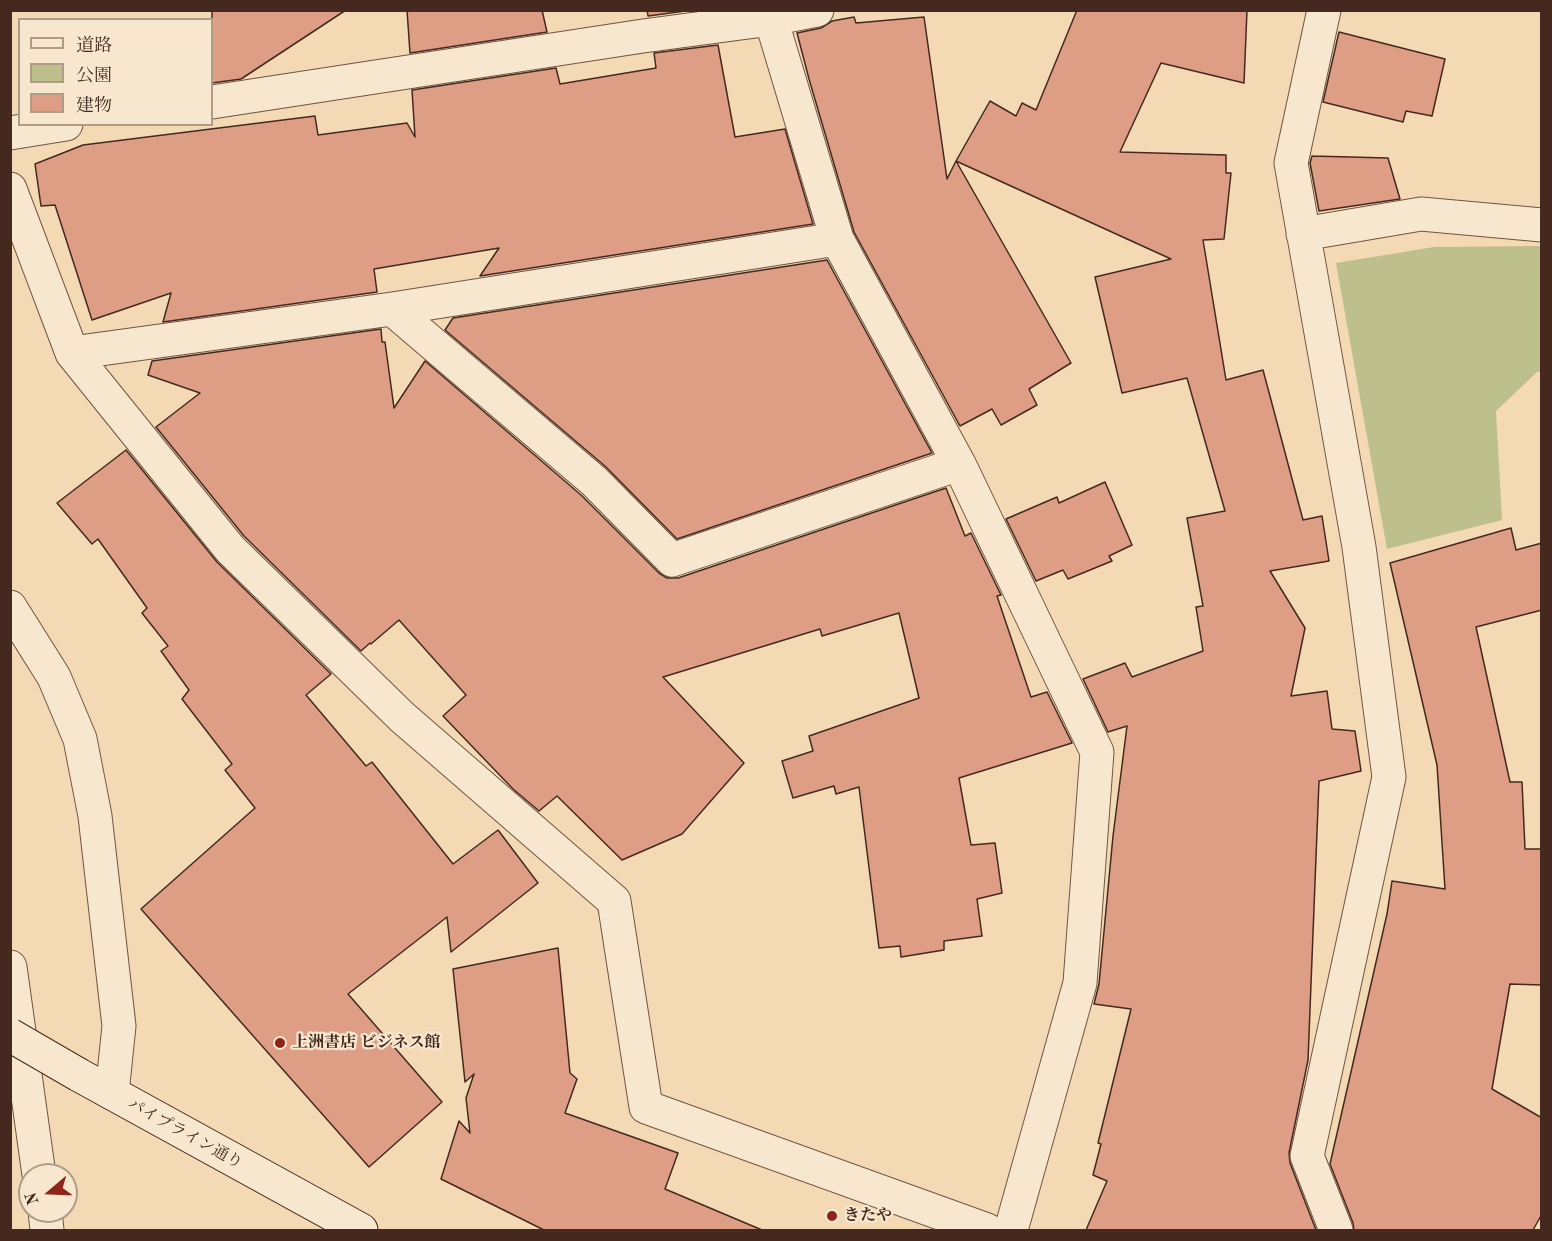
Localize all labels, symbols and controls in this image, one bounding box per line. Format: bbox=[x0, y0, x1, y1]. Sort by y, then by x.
legend bbox=[18, 18, 213, 126]
text: 道路 bbox=[76, 37, 112, 55]
text: 公園 bbox=[76, 67, 112, 85]
text: 建物 bbox=[76, 97, 112, 115]
place label: 上洲書店 ビジネス館 bbox=[292, 1033, 440, 1053]
marker: 上洲書店 ビジネス館 bbox=[273, 1036, 287, 1050]
street label: パイプライン通り bbox=[124, 1095, 246, 1173]
north arrow bbox=[18, 1163, 78, 1223]
text: N bbox=[23, 1190, 42, 1207]
place label: きたや bbox=[844, 1206, 892, 1226]
marker: きたや bbox=[825, 1209, 839, 1223]

